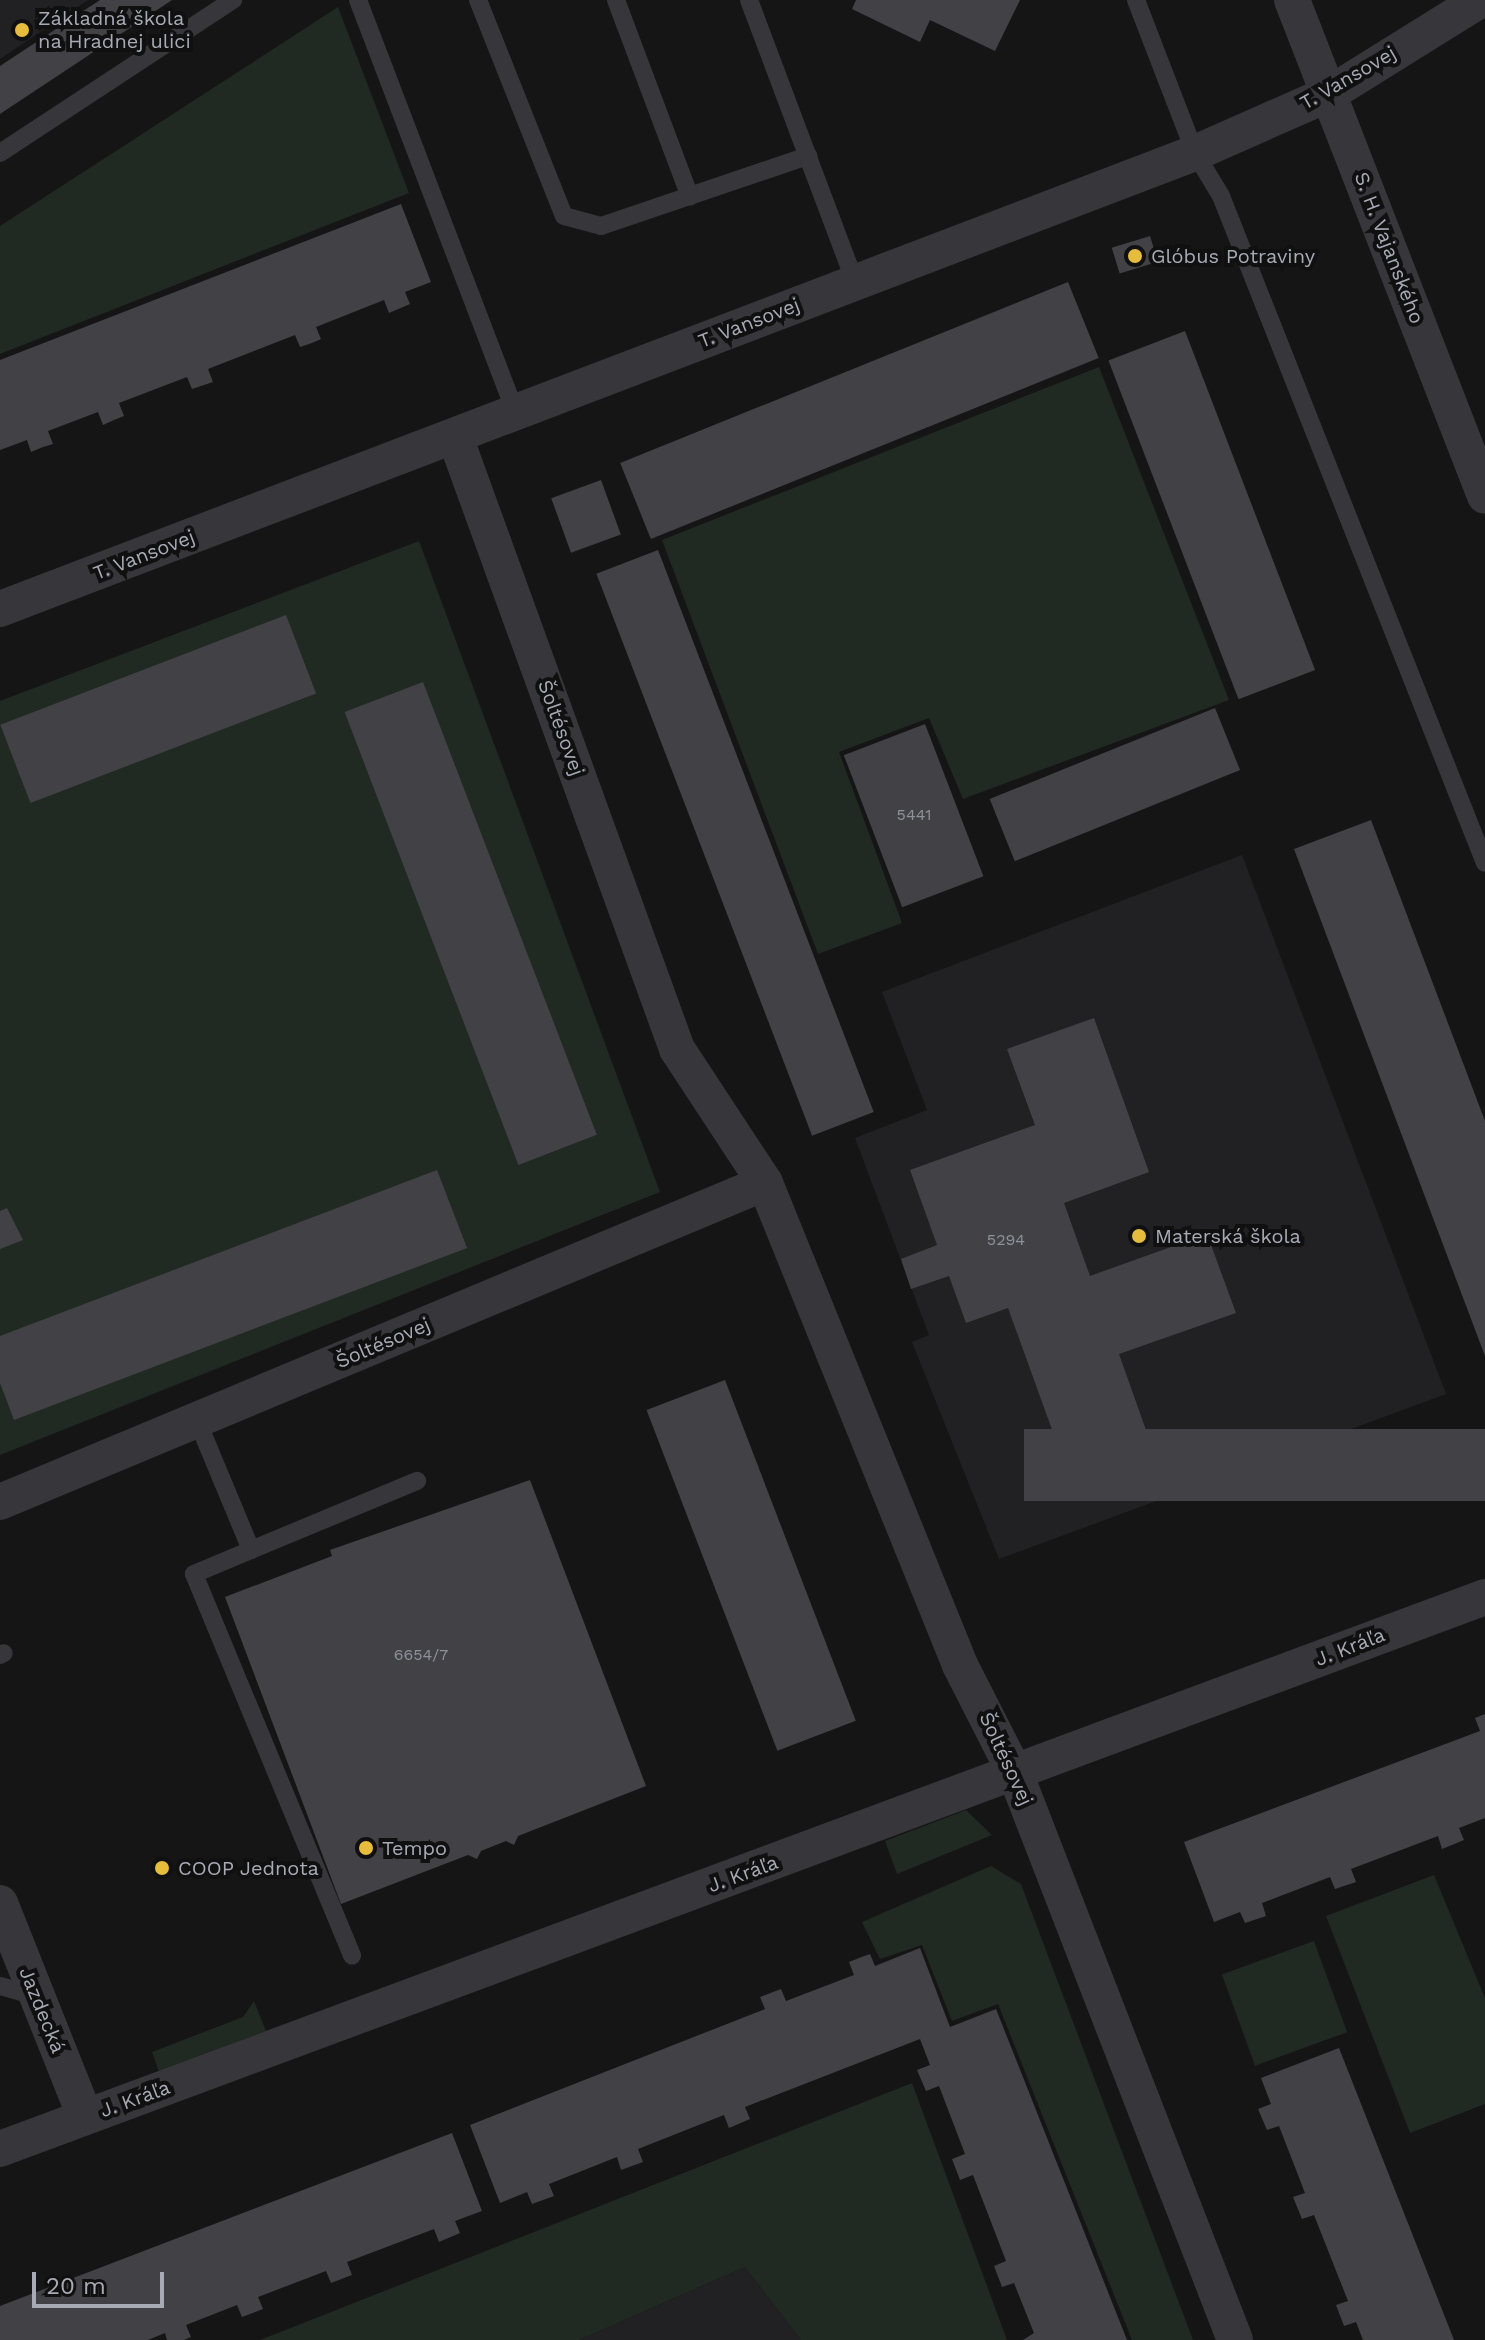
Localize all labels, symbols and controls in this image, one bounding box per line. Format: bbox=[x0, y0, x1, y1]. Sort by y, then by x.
place label: Základná škola na Hradnej ulici bbox=[38, 6, 191, 53]
marker: Základná škola na Hradnej ulici bbox=[13, 21, 31, 39]
street label: T. Vansovej bbox=[1295, 41, 1401, 115]
street label: S. H. Vajanského bbox=[1349, 168, 1429, 328]
place label: Glóbus Potraviny bbox=[1151, 244, 1315, 268]
marker: Glóbus Potraviny bbox=[1126, 247, 1144, 265]
street label: T. Vansovej bbox=[694, 293, 804, 353]
street label: T. Vansovej bbox=[89, 525, 199, 585]
street label: Šoltésovej bbox=[533, 677, 589, 779]
house number: 5441 bbox=[897, 805, 931, 825]
place label: Materská škola bbox=[1155, 1224, 1301, 1248]
marker: Materská škola bbox=[1130, 1227, 1148, 1245]
house number: 5294 bbox=[987, 1230, 1025, 1250]
street label: Šoltésovej bbox=[332, 1312, 434, 1374]
street label: J. Kráľa bbox=[1312, 1623, 1388, 1671]
house number: 6654/7 bbox=[394, 1645, 448, 1665]
street label: Šoltésovej bbox=[974, 1708, 1038, 1810]
place label: Tempo bbox=[382, 1836, 447, 1860]
marker: Tempo bbox=[357, 1839, 375, 1857]
street label: J. Kráľa bbox=[705, 1850, 781, 1898]
place label: COOP Jednota bbox=[178, 1856, 320, 1880]
marker: COOP Jednota bbox=[153, 1859, 171, 1877]
street label: Jazdecká bbox=[14, 1964, 70, 2056]
street label: J. Kráľa bbox=[97, 2075, 173, 2123]
scale bar bbox=[36, 2256, 168, 2306]
text: 20 m bbox=[46, 2272, 106, 2300]

